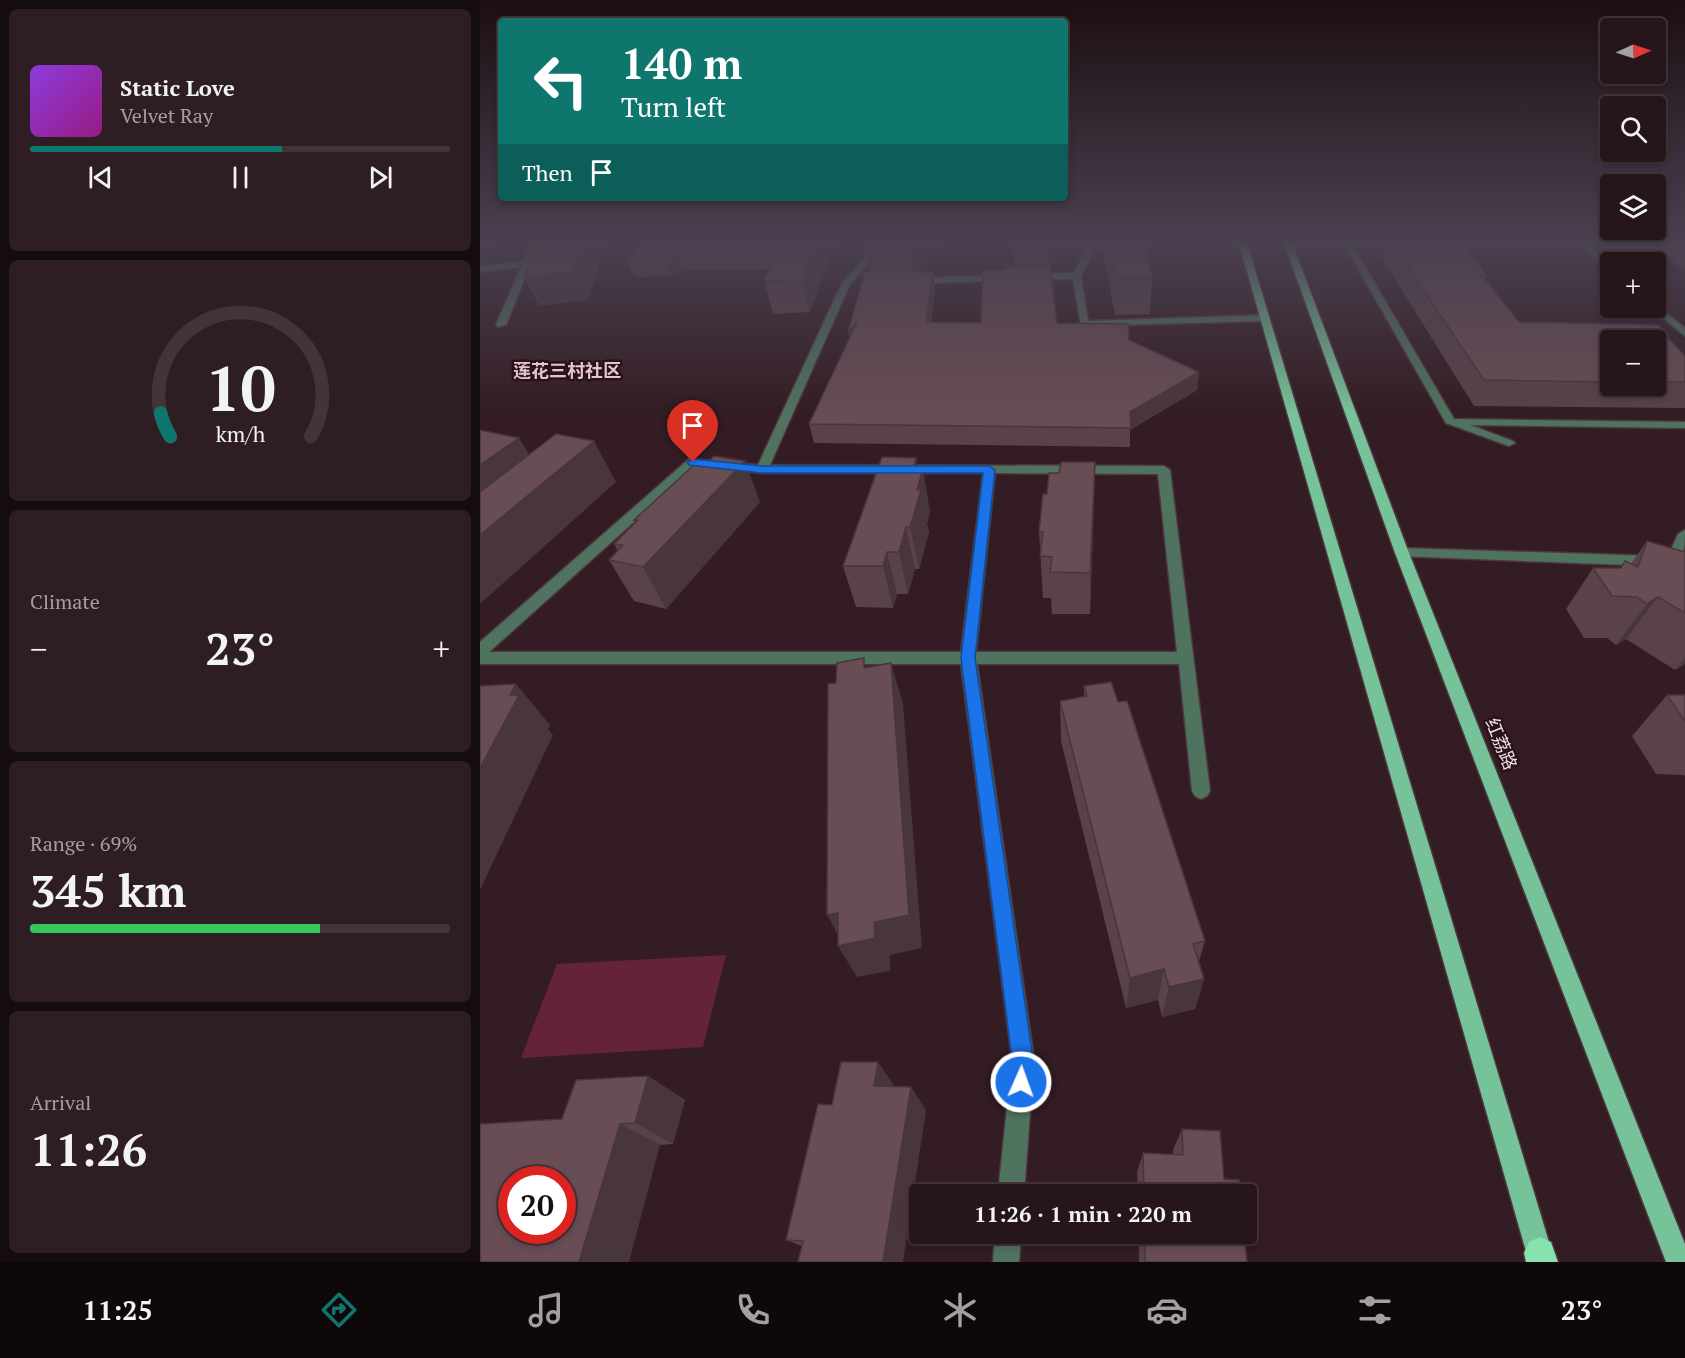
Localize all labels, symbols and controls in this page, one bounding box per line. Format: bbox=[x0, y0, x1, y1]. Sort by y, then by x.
north arrow bbox=[1600, 18, 1666, 84]
map controls bbox=[1600, 18, 1666, 396]
text: 140 m bbox=[621, 35, 742, 91]
icon: left bbox=[522, 42, 600, 120]
text: Static Love bbox=[120, 73, 235, 102]
text: Turn left bbox=[621, 89, 726, 125]
button: search bbox=[1600, 96, 1666, 162]
text: Velvet Ray bbox=[120, 102, 213, 129]
icon: arrive bbox=[585, 156, 618, 189]
text: Then bbox=[522, 158, 573, 187]
icon: previous bbox=[84, 161, 117, 194]
icon: pause bbox=[224, 161, 257, 194]
icon: next bbox=[364, 161, 397, 194]
button: layers bbox=[1600, 174, 1666, 240]
button: + bbox=[1600, 252, 1666, 318]
button: − bbox=[1600, 330, 1666, 396]
text: 10 bbox=[205, 347, 275, 430]
district label: 莲花三村社区 bbox=[513, 358, 621, 382]
pin bbox=[667, 400, 718, 462]
icon: arrive bbox=[676, 409, 709, 442]
text: km/h bbox=[215, 421, 265, 449]
text: Climate bbox=[30, 588, 100, 615]
text: 23° bbox=[205, 618, 275, 678]
text: − bbox=[30, 627, 48, 670]
text: + bbox=[432, 627, 450, 670]
street label: 红荔路 bbox=[1481, 714, 1523, 773]
text: Range · 69% bbox=[30, 830, 137, 857]
text: 345 km bbox=[30, 860, 186, 920]
position arrow bbox=[989, 1050, 1053, 1114]
text: Arrival bbox=[30, 1089, 91, 1116]
text: 11:26 bbox=[30, 1119, 147, 1179]
speed limit sign: 20 bbox=[498, 1166, 576, 1244]
text: 11:26 · 1 min · 220 m bbox=[974, 1199, 1192, 1228]
icon: directions bbox=[318, 1289, 360, 1331]
icon: music bbox=[525, 1289, 567, 1331]
icon: phone bbox=[732, 1289, 774, 1331]
icon: climate bbox=[939, 1289, 981, 1331]
icon: car bbox=[1146, 1289, 1188, 1331]
icon: filters bbox=[1354, 1289, 1396, 1331]
text: 11:25 bbox=[83, 1292, 153, 1328]
text: 23° bbox=[1561, 1292, 1602, 1328]

